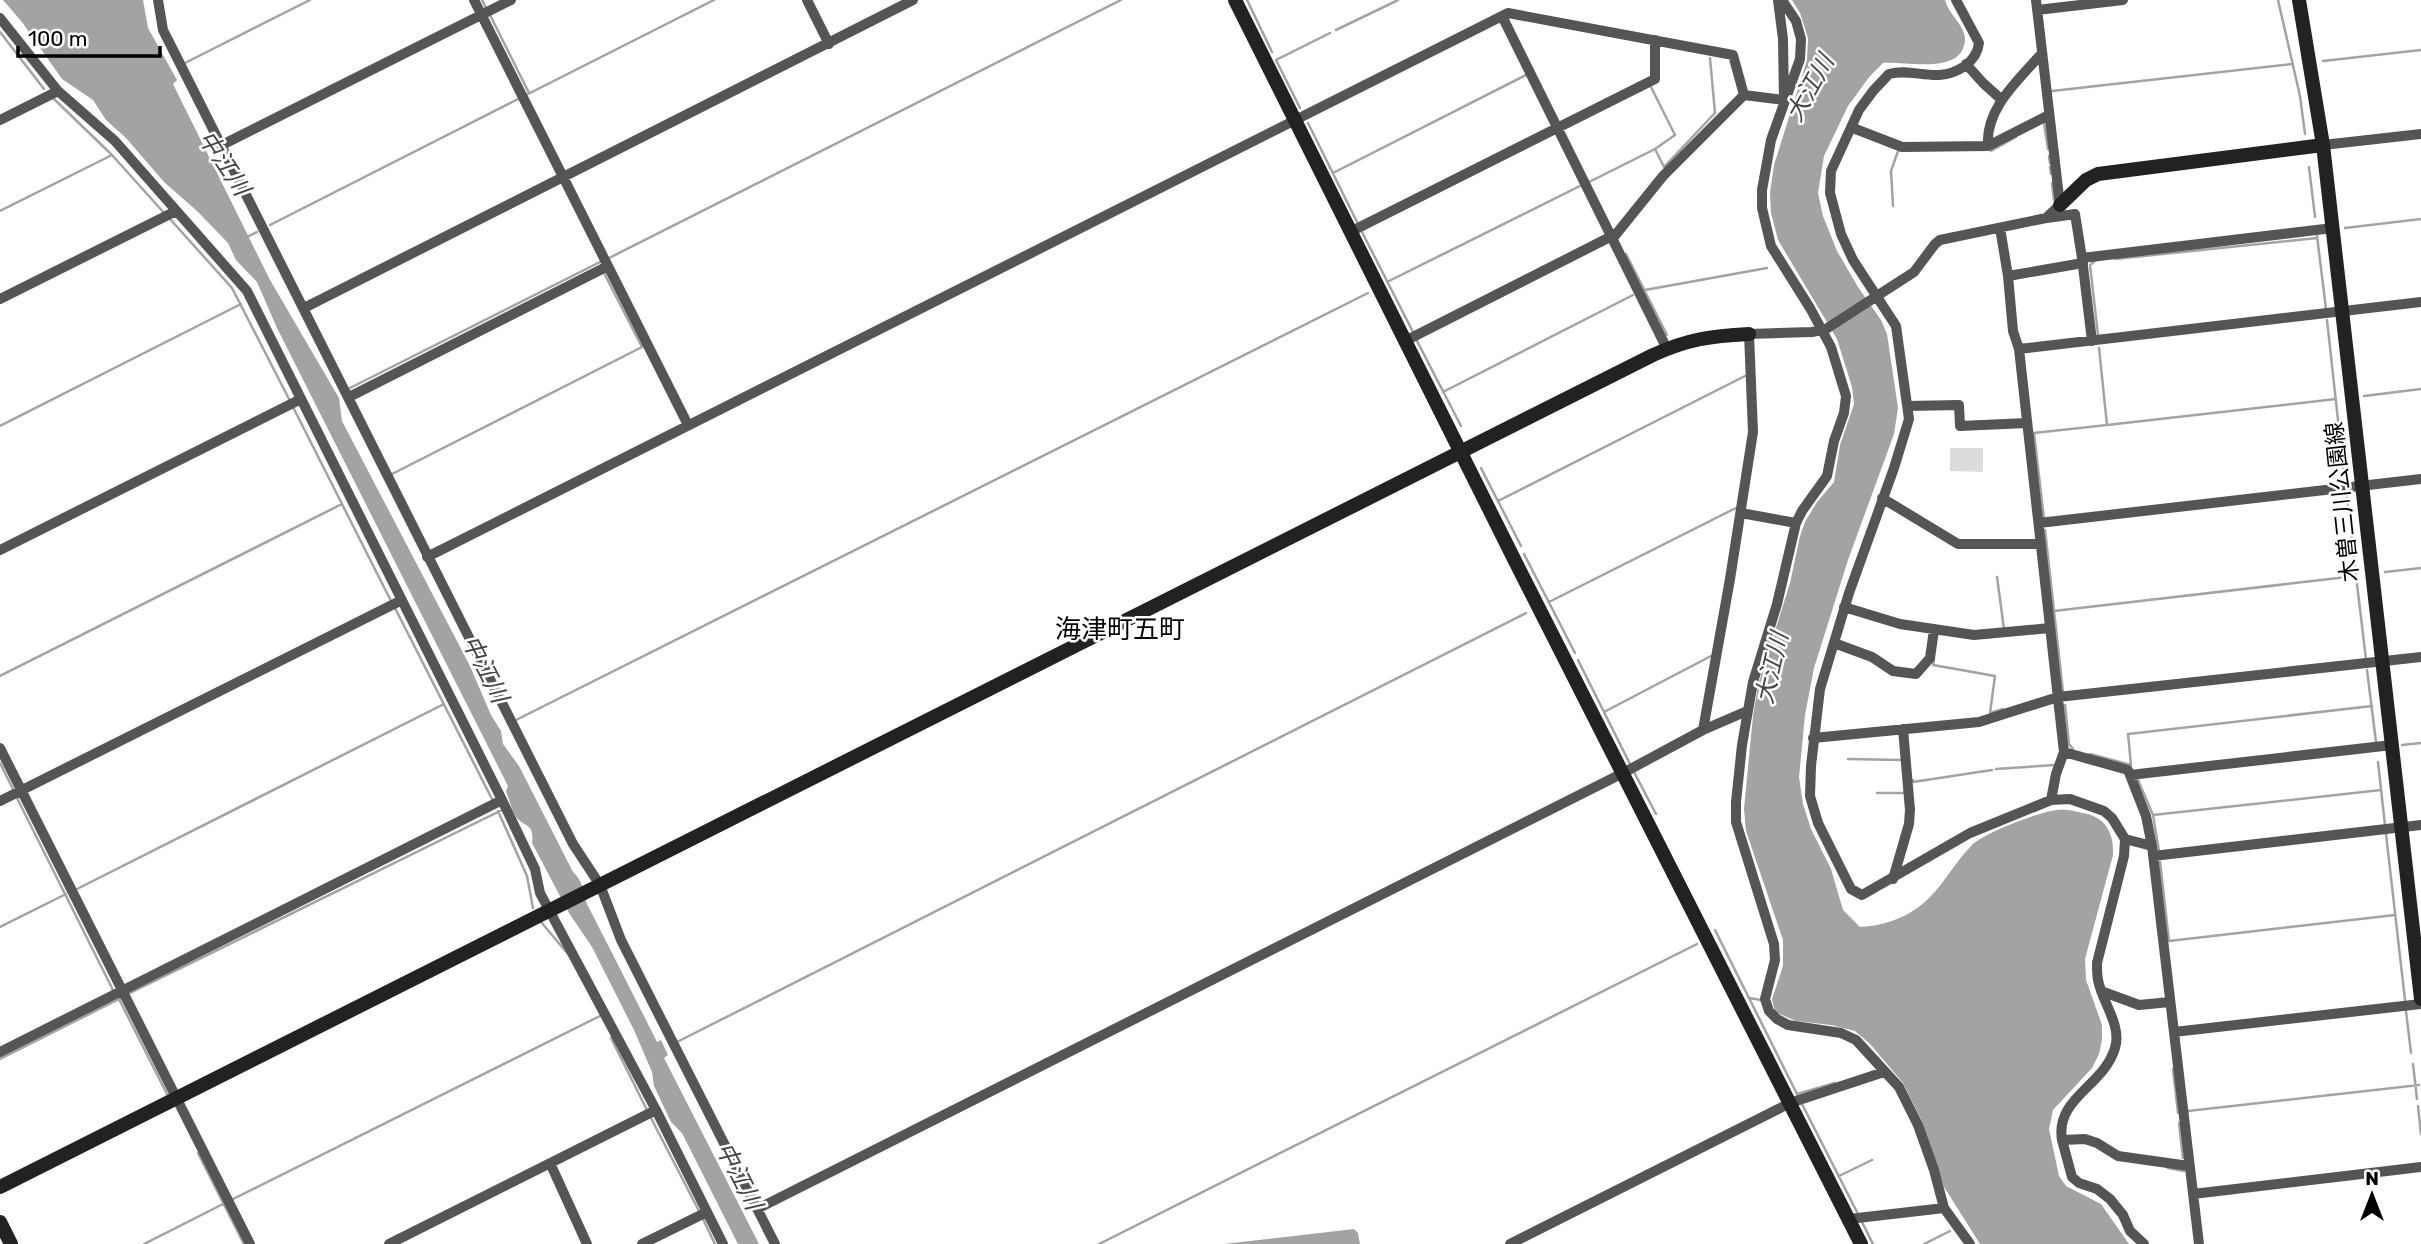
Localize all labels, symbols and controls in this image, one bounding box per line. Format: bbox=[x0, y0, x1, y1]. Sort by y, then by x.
scale bar bbox=[18, 14, 159, 58]
text: 100 m bbox=[28, 26, 87, 51]
water label: 大江川 bbox=[1780, 47, 1841, 126]
water label: 中江川 bbox=[192, 125, 257, 203]
street label: 木曽三川公園線 bbox=[2320, 420, 2364, 584]
district label: 海津町五町 bbox=[1055, 614, 1185, 645]
water label: 大江川 bbox=[1750, 627, 1794, 706]
water label: 中江川 bbox=[456, 631, 515, 710]
water label: 中江川 bbox=[710, 1138, 769, 1217]
north arrow bbox=[2337, 1160, 2407, 1230]
text: N bbox=[2365, 1167, 2379, 1190]

